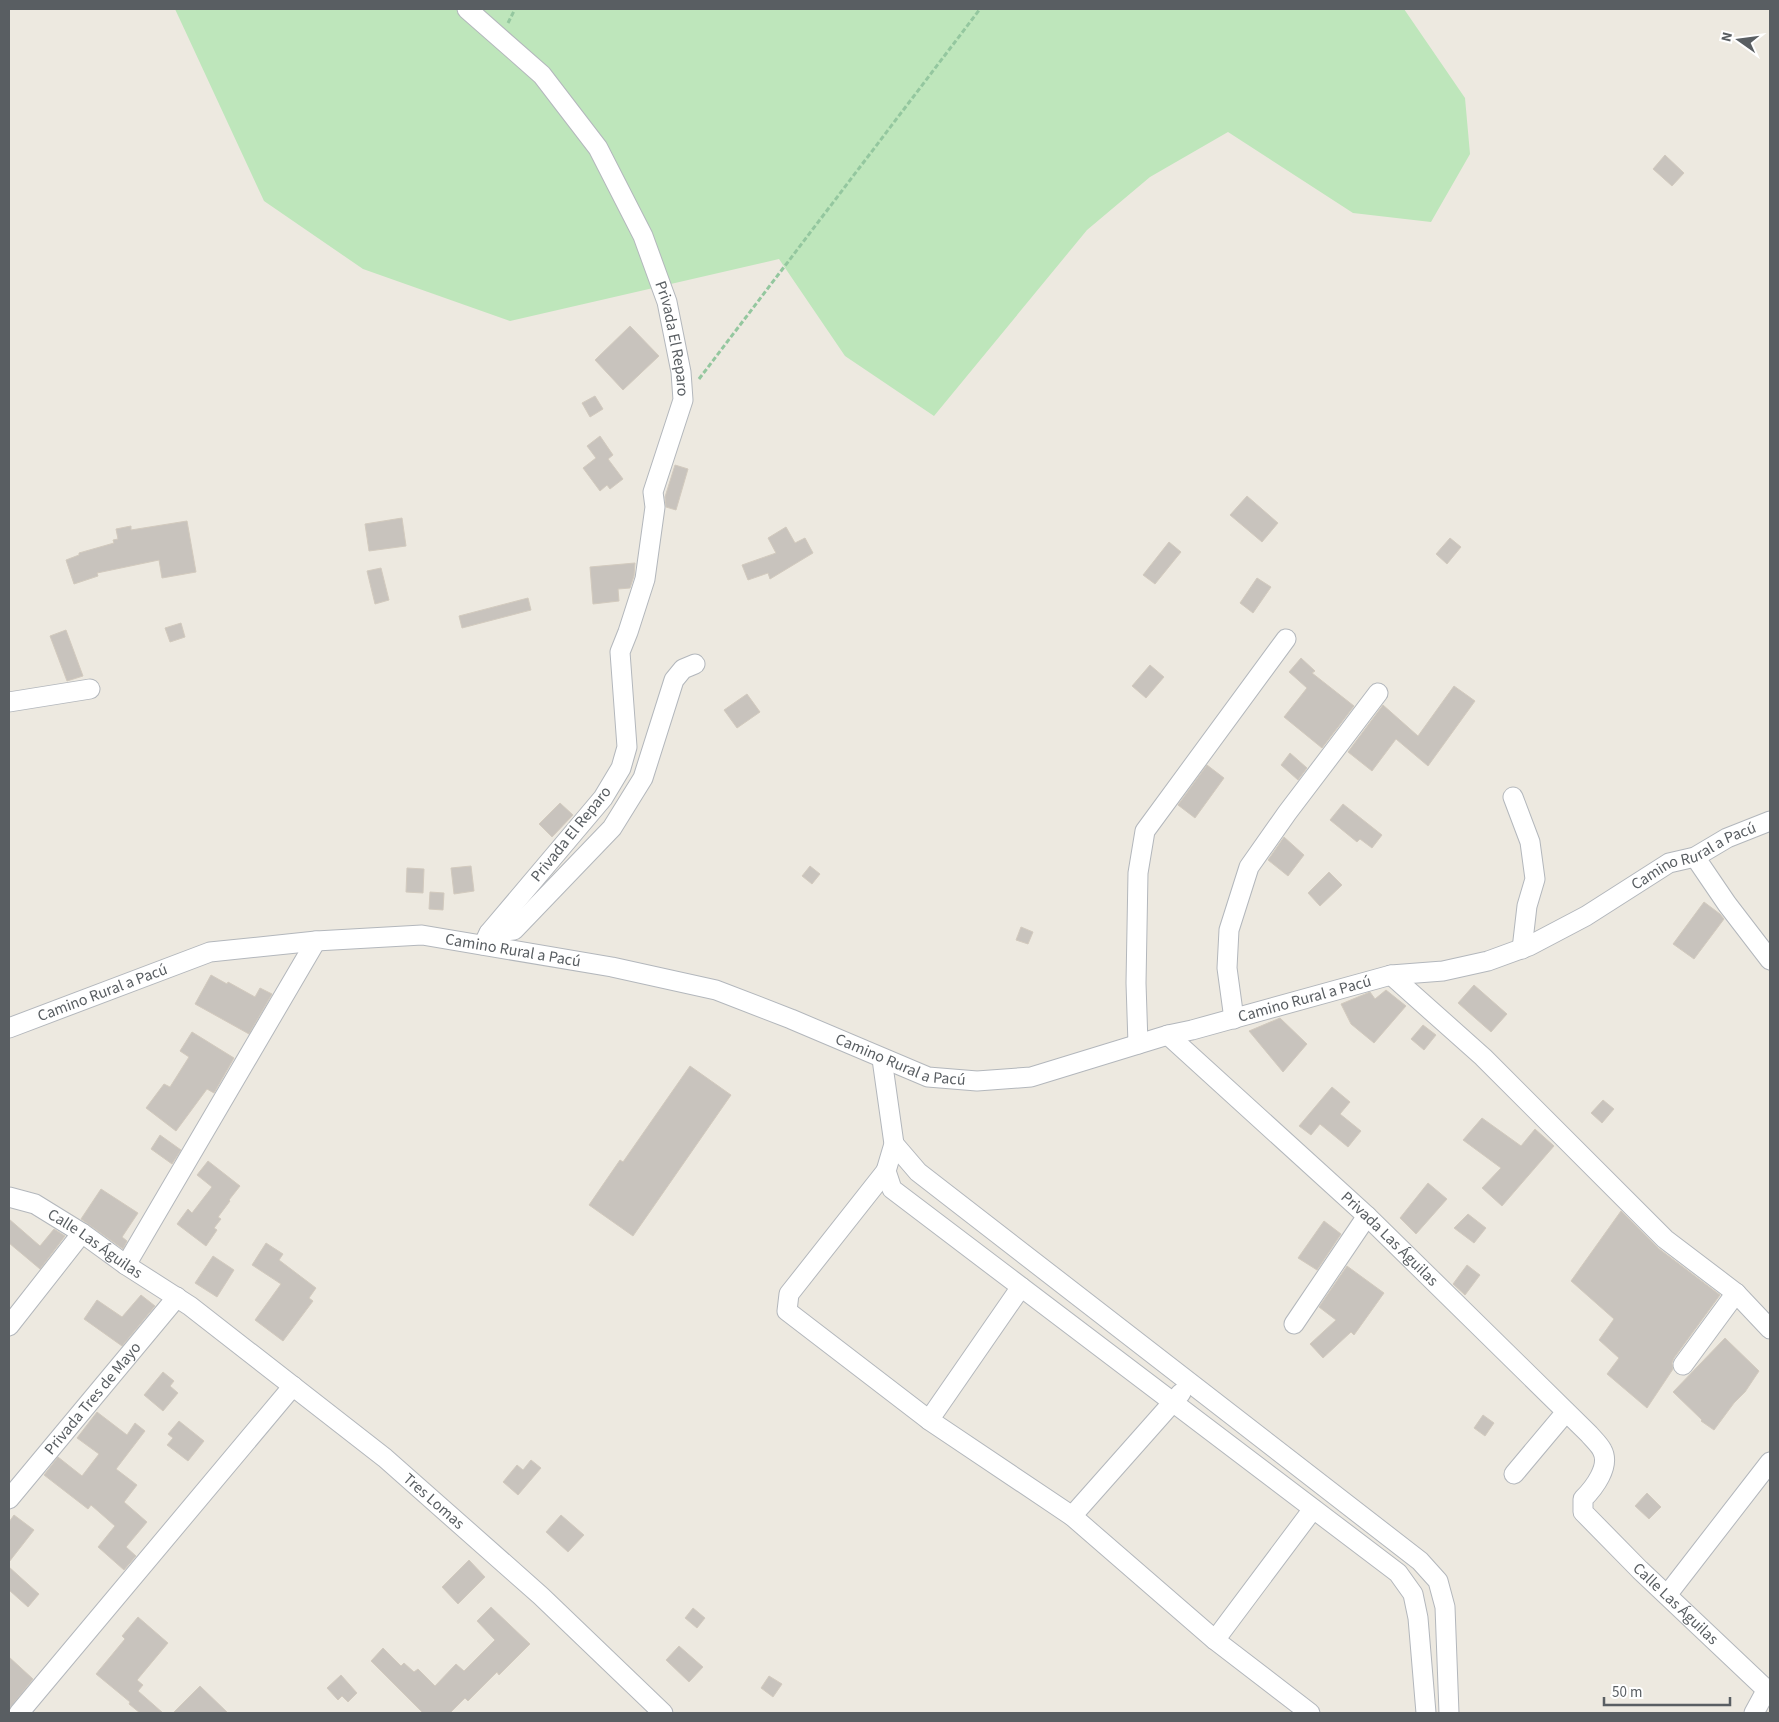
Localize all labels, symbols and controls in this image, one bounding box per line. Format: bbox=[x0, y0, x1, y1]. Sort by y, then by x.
north arrow bbox=[1714, 15, 1764, 65]
text: N bbox=[1717, 30, 1738, 44]
street label: Privada El Reparo bbox=[649, 278, 694, 397]
street label: Privada El Reparo bbox=[526, 781, 616, 887]
street label: Camino Rural a Pacú bbox=[1627, 817, 1759, 895]
street label: Camino Rural a Pacú bbox=[444, 928, 583, 973]
street label: Camino Rural a Pacú bbox=[34, 958, 171, 1027]
street label: Camino Rural a Pacú bbox=[1236, 970, 1374, 1028]
street label: Camino Rural a Pacú bbox=[832, 1028, 966, 1091]
street label: Privada Las Águilas bbox=[1336, 1186, 1443, 1291]
street label: Calle Las Águilas bbox=[43, 1203, 147, 1284]
street label: Privada Tres de Mayo bbox=[39, 1337, 146, 1459]
street label: Tres Lomas bbox=[398, 1468, 470, 1535]
street label: Calle Las Águilas bbox=[1628, 1558, 1724, 1650]
scale bar bbox=[1604, 1674, 1730, 1706]
text: 50 m bbox=[1612, 1682, 1642, 1703]

